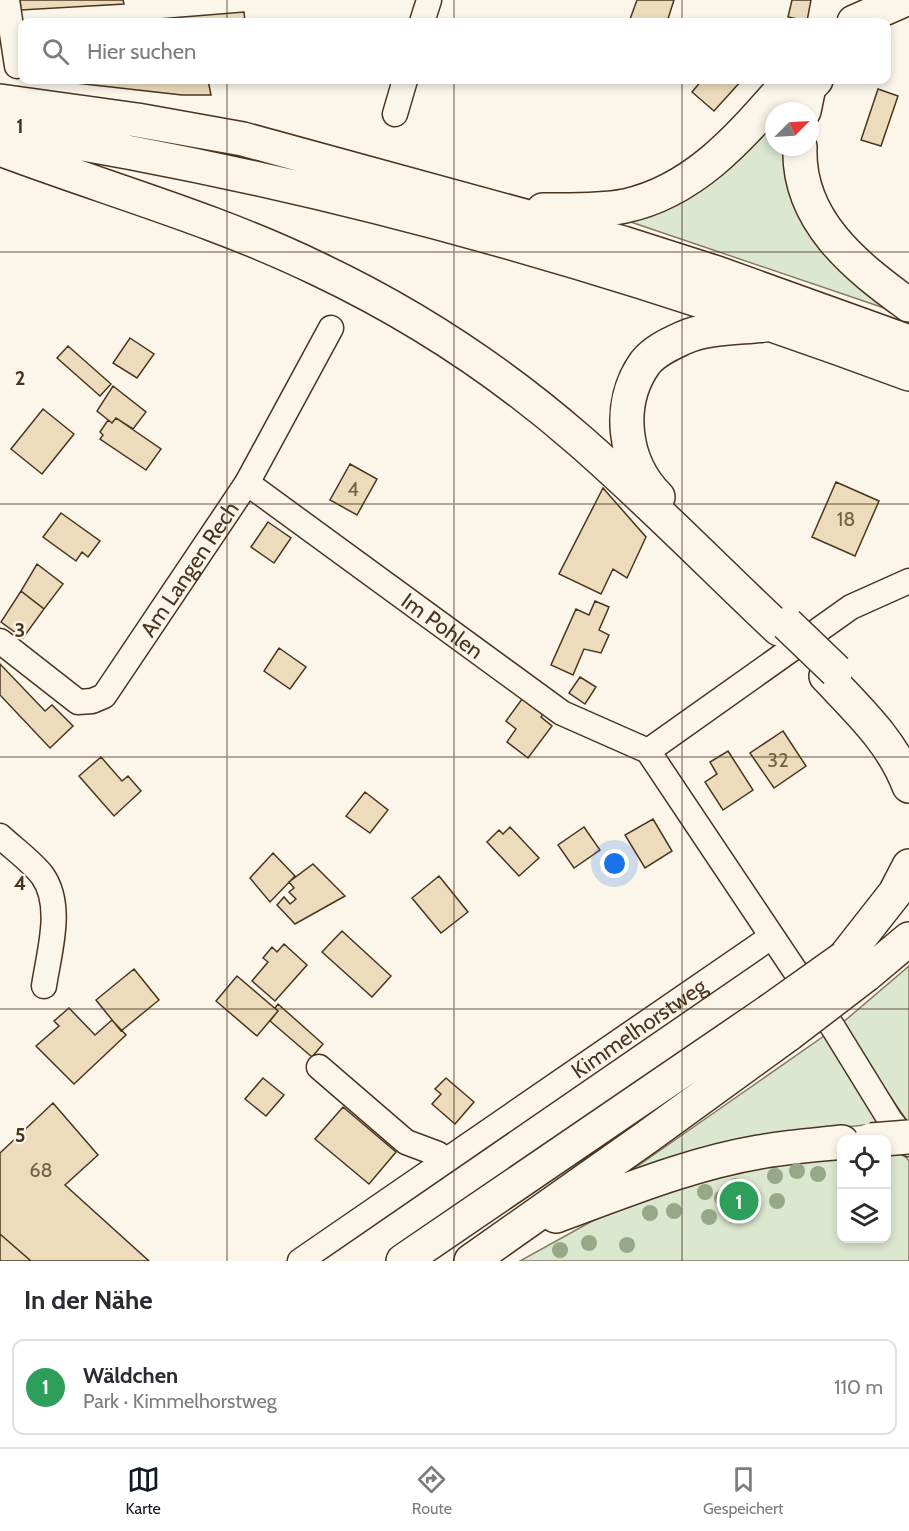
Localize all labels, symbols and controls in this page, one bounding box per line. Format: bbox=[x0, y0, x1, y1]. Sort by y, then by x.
search box bbox=[18, 18, 891, 84]
icon: search bbox=[39, 35, 72, 68]
text: Hier suchen bbox=[87, 38, 196, 65]
north arrow bbox=[765, 102, 819, 156]
text: 1 bbox=[16, 114, 24, 138]
text: 2 bbox=[15, 366, 25, 390]
house number: 4 bbox=[347, 477, 359, 501]
street label: Am Langen Rech bbox=[134, 496, 244, 642]
house number: 18 bbox=[837, 507, 855, 531]
street label: Im Pohlen bbox=[396, 587, 489, 665]
text: 3 bbox=[15, 618, 25, 642]
house number: 32 bbox=[767, 748, 789, 772]
your location bbox=[600, 849, 629, 878]
text: 4 bbox=[14, 871, 26, 895]
street label: Kimmelhorstweg bbox=[566, 971, 712, 1084]
text: 5 bbox=[15, 1123, 25, 1147]
map controls bbox=[837, 1135, 891, 1243]
button: locate bbox=[837, 1135, 891, 1189]
house number: 68 bbox=[29, 1158, 53, 1182]
pin: 1 bbox=[720, 1178, 758, 1224]
button: layers bbox=[837, 1189, 891, 1243]
text: In der Nähe bbox=[24, 1284, 153, 1316]
text: Wäldchen bbox=[83, 1362, 178, 1389]
text: 1 bbox=[42, 1375, 49, 1399]
text: 110 m bbox=[834, 1375, 883, 1399]
text: Park · Kimmelhorstweg bbox=[83, 1389, 277, 1413]
tab: Karte bbox=[126, 1463, 161, 1518]
tab: Route bbox=[412, 1463, 452, 1518]
tab: Gespeichert bbox=[703, 1463, 783, 1518]

